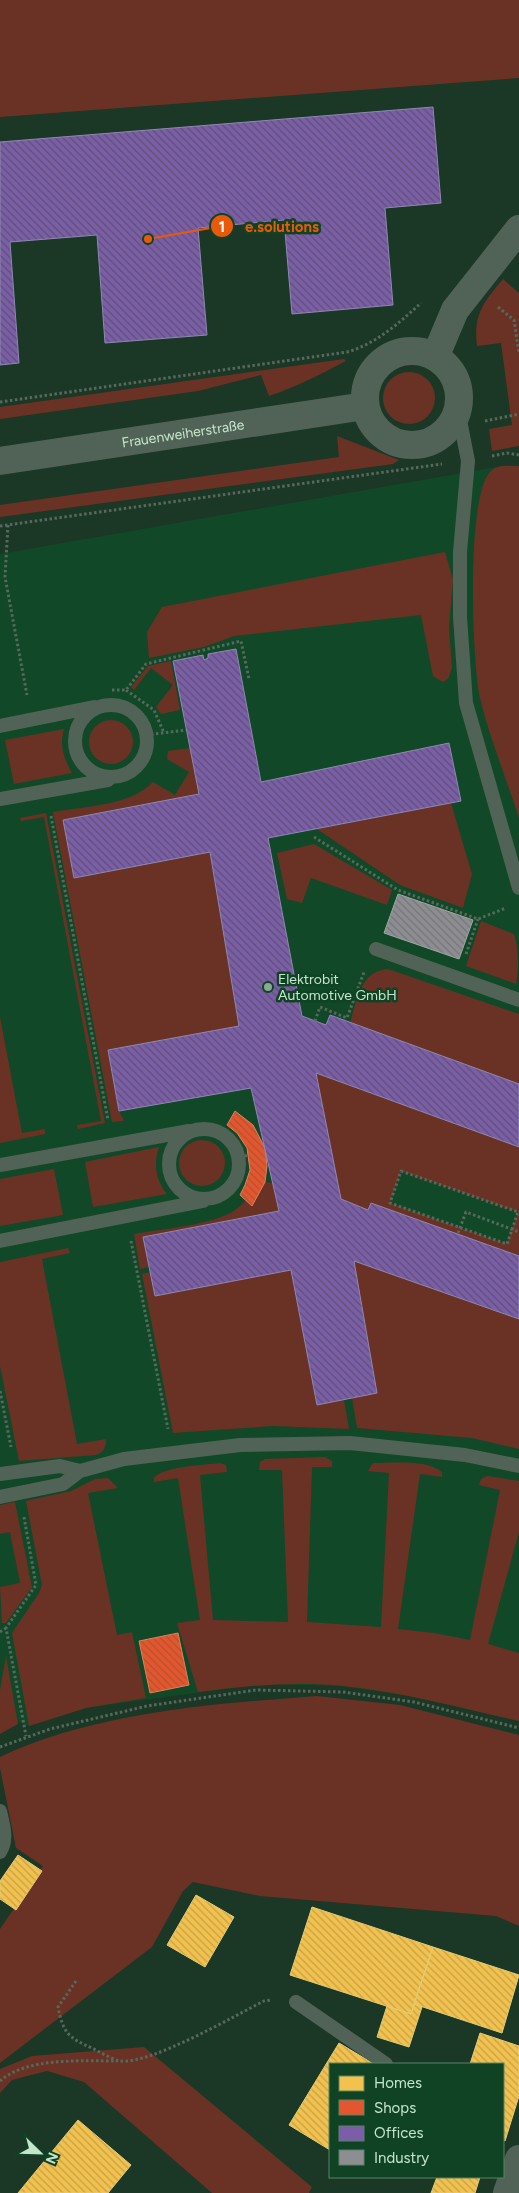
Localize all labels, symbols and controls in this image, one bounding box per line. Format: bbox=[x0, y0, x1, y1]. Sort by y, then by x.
callout: e.solutions bbox=[210, 211, 329, 241]
text: 1 bbox=[219, 218, 225, 236]
text: e.solutions bbox=[245, 218, 319, 236]
street label: Frauenweiherstraße bbox=[120, 416, 246, 451]
place label: Elektrobit Automotive GmbH bbox=[278, 971, 397, 1004]
marker: Elektrobit Automotive GmbH bbox=[262, 981, 274, 993]
legend bbox=[329, 2063, 504, 2178]
text: Homes bbox=[374, 2074, 422, 2092]
text: Shops bbox=[374, 2099, 416, 2117]
text: Offices bbox=[374, 2124, 424, 2142]
north arrow bbox=[15, 2128, 65, 2178]
text: Industry bbox=[374, 2149, 429, 2167]
text: N bbox=[42, 2150, 61, 2166]

